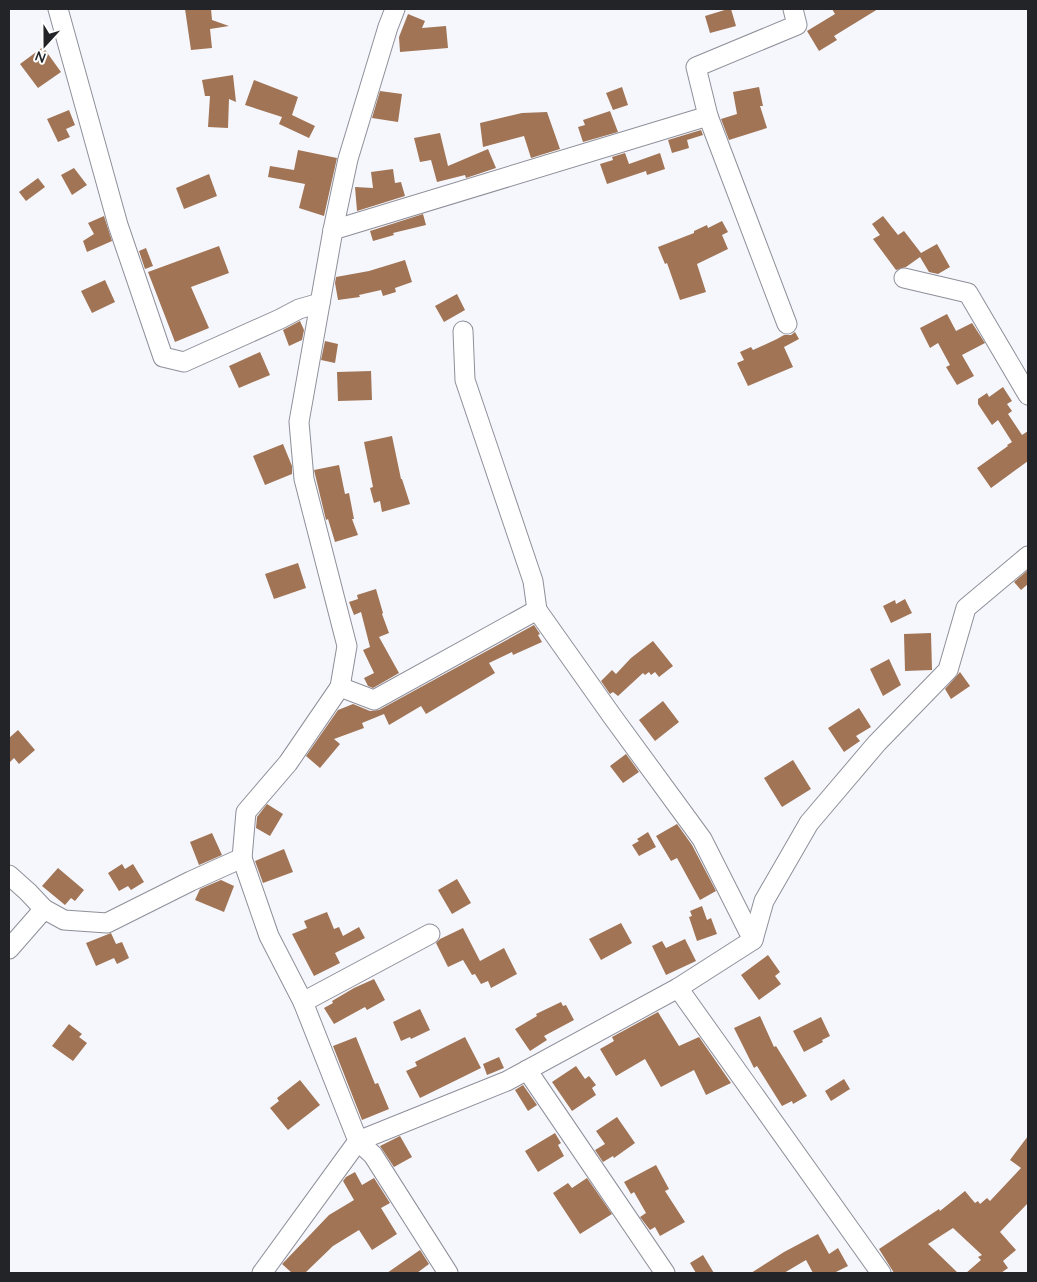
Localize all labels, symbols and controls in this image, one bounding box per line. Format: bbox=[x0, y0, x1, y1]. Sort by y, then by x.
north arrow bbox=[20, 20, 70, 70]
text: N bbox=[32, 47, 48, 67]

